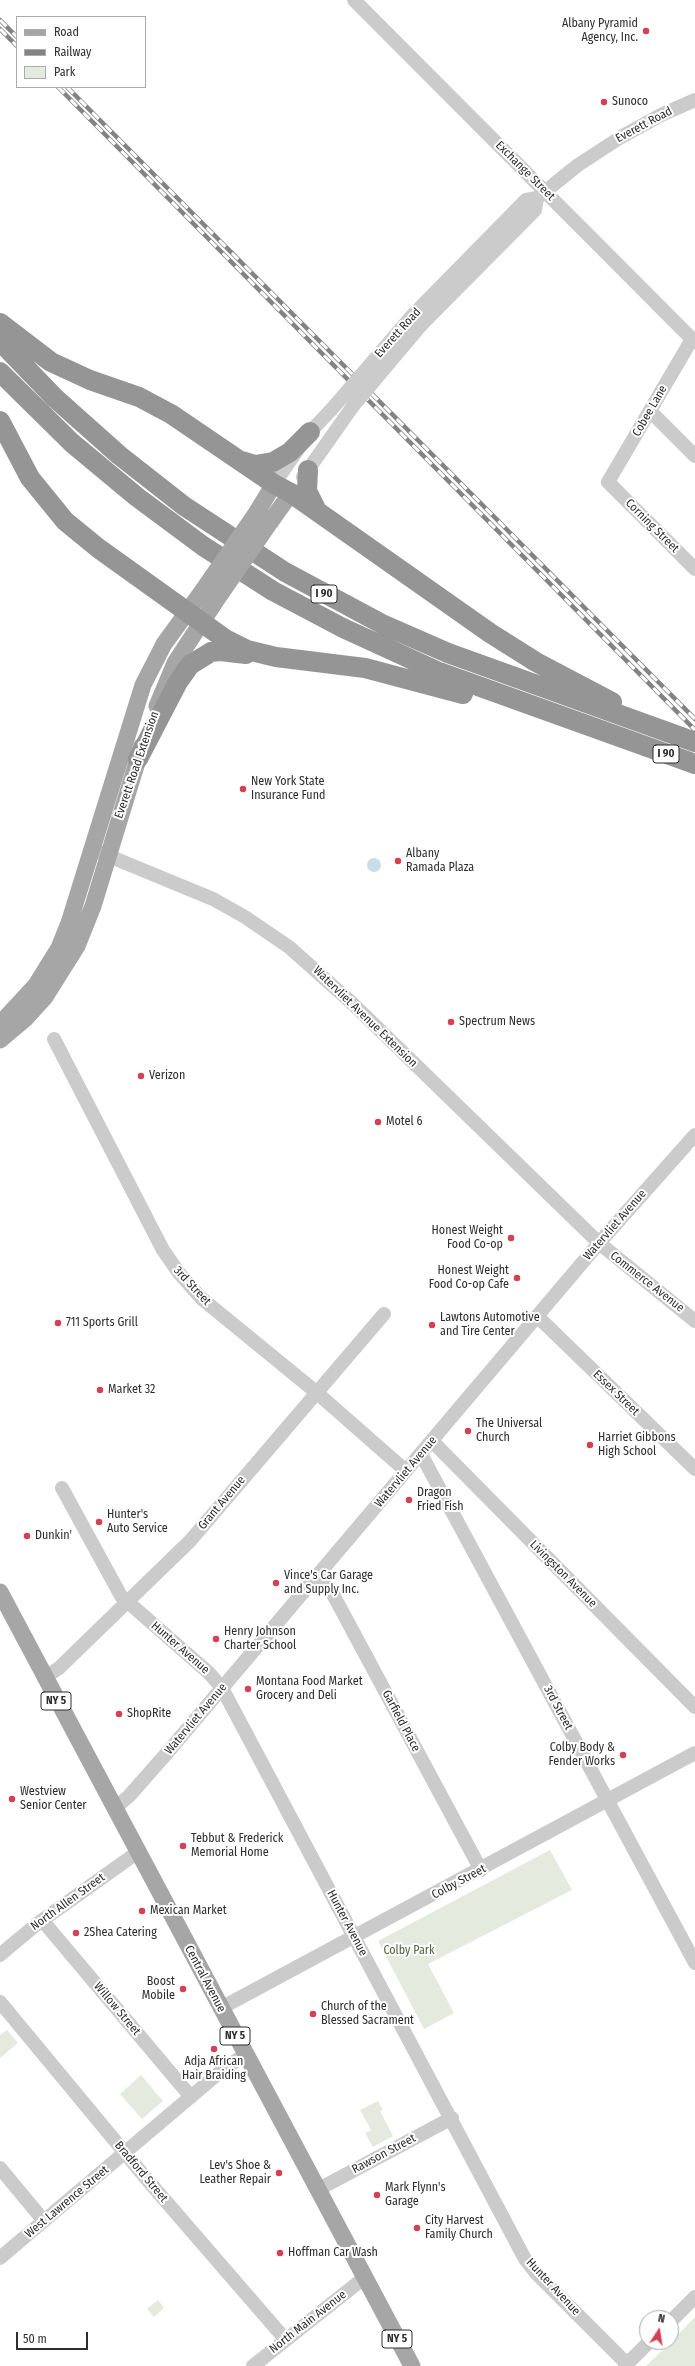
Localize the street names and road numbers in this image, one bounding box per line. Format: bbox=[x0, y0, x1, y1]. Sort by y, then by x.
street label: Everett Road bbox=[613, 104, 675, 146]
street label: Exchange Street bbox=[492, 138, 558, 204]
street label: Everett Road bbox=[372, 305, 424, 361]
street label: Cobee Lane bbox=[630, 383, 670, 439]
street label: Corning Street bbox=[622, 496, 682, 556]
road number: I 90 bbox=[311, 585, 337, 603]
street label: Everett Road Extension bbox=[112, 710, 162, 820]
road number: I 90 bbox=[653, 745, 679, 763]
street label: Watervliet Avenue Extension bbox=[310, 964, 420, 1070]
street label: Watervliet Avenue bbox=[580, 1187, 650, 1263]
street label: Commerce Avenue bbox=[607, 1249, 687, 1315]
street label: 3rd Street bbox=[170, 1264, 214, 1308]
street label: Essex Street bbox=[590, 1367, 642, 1419]
street label: Watervliet Avenue bbox=[372, 1433, 440, 1511]
street label: Grant Avenue bbox=[195, 1473, 249, 1533]
street label: Livingston Avenue bbox=[526, 1537, 600, 1611]
street label: Hunter Avenue bbox=[148, 1619, 212, 1677]
street label: Watervliet Avenue bbox=[162, 1680, 230, 1758]
street label: 3rd Street bbox=[540, 1683, 576, 1733]
street label: Garfield Place bbox=[379, 1688, 423, 1754]
road number: NY 5 bbox=[41, 1692, 71, 1710]
street label: Colby Street bbox=[429, 1862, 489, 1902]
street label: North Allen Street bbox=[28, 1870, 108, 1934]
street label: Hunter Avenue bbox=[324, 1888, 370, 1958]
street label: Central Avenue bbox=[181, 1943, 229, 2015]
street label: Willow Street bbox=[91, 1980, 143, 2038]
road number: NY 5 bbox=[220, 2027, 250, 2045]
street label: Rawson Street bbox=[350, 2131, 418, 2177]
street label: Bradford Street bbox=[111, 2139, 171, 2205]
street label: West Lawrence Street bbox=[22, 2163, 112, 2241]
street label: Hunter Avenue bbox=[523, 2256, 583, 2318]
street label: North Main Avenue bbox=[267, 2288, 349, 2356]
road number: NY 5 bbox=[382, 2330, 412, 2348]

